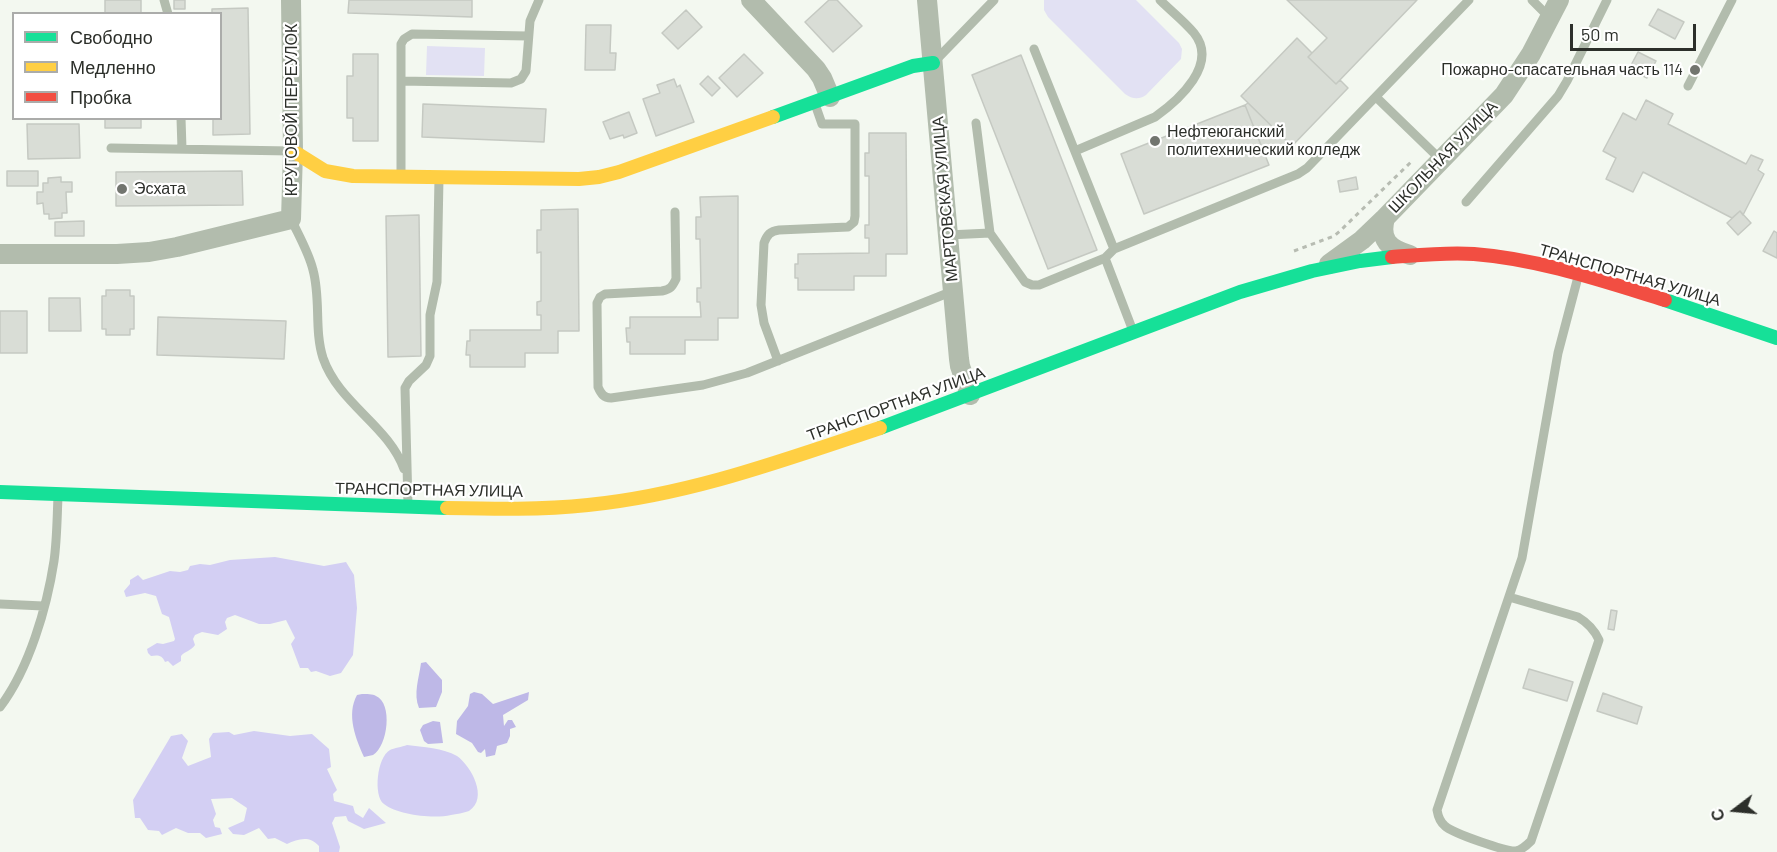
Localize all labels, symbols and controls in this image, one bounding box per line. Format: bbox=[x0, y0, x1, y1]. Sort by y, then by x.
legend bbox=[12, 12, 222, 120]
scale bar bbox=[1573, 12, 1699, 50]
text: 50 m bbox=[1581, 23, 1619, 45]
street label: КРУГОВОЙ ПЕРЕУЛОК bbox=[282, 24, 302, 196]
text: Свободно bbox=[70, 26, 153, 48]
text: Медленно bbox=[70, 56, 156, 78]
place label: Пожарно-спасательная часть 114 bbox=[1441, 60, 1683, 80]
marker: Пожарно-спасательная часть 114 bbox=[1688, 63, 1702, 77]
text: Пробка bbox=[70, 86, 132, 108]
street label: ШКОЛЬНАЯ УЛИЦА bbox=[1385, 97, 1501, 217]
street label: МАРТОВСКАЯ УЛИЦА bbox=[928, 115, 962, 283]
place label: Нефтеюганский политехнический колледж bbox=[1167, 122, 1360, 160]
marker: Нефтеюганский политехнический колледж bbox=[1148, 134, 1162, 148]
place label: Эсхата bbox=[134, 179, 186, 199]
marker: Эсхата bbox=[115, 182, 129, 196]
street label: ТРАНСПОРТНАЯ УЛИЦА bbox=[1537, 240, 1723, 310]
street label: ТРАНСПОРТНАЯ УЛИЦА bbox=[804, 363, 988, 445]
street label: ТРАНСПОРТНАЯ УЛИЦА bbox=[335, 479, 523, 501]
north arrow bbox=[1705, 780, 1765, 840]
text: С bbox=[1706, 807, 1728, 823]

